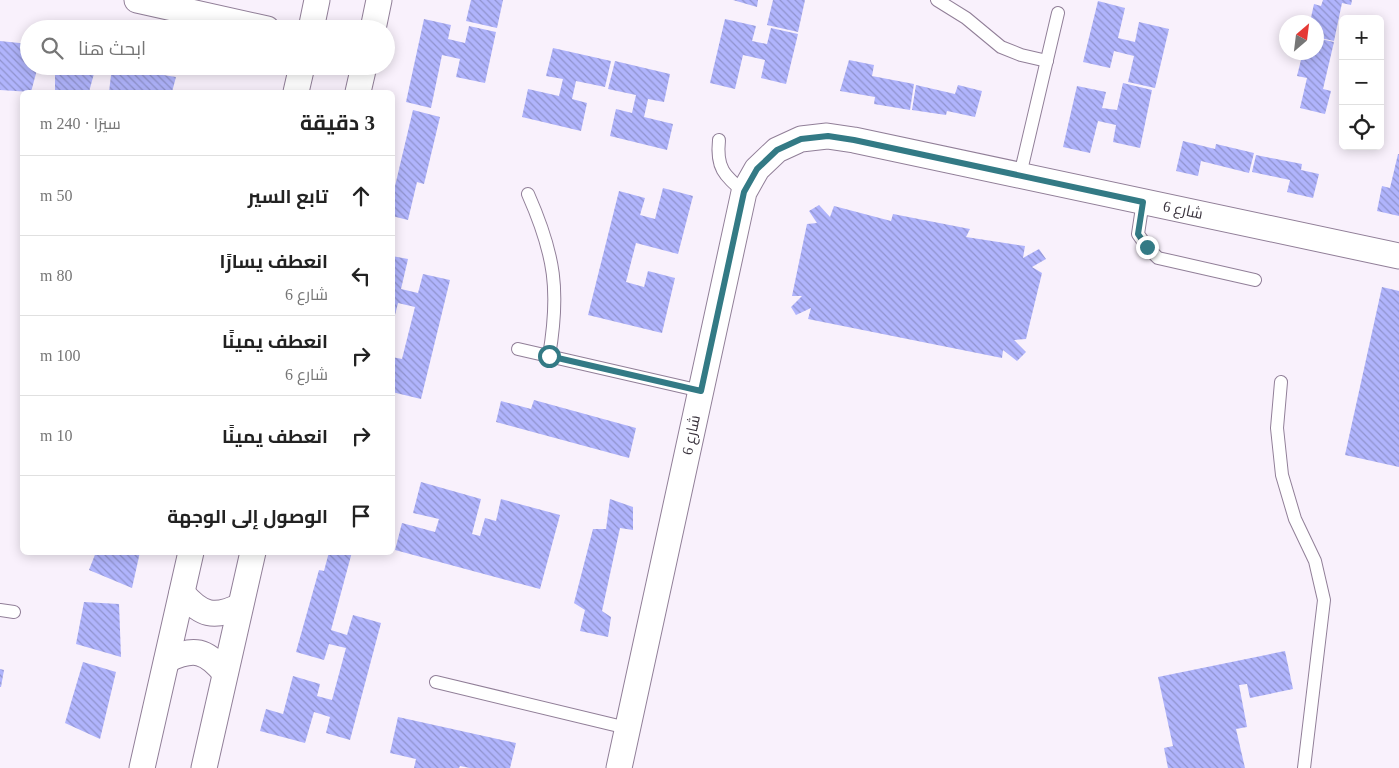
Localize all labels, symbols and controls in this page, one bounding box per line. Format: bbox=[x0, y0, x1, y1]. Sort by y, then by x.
north arrow bbox=[1279, 15, 1324, 60]
map controls bbox=[1339, 15, 1384, 150]
button: + bbox=[1339, 15, 1384, 60]
search box bbox=[20, 20, 395, 75]
icon: search bbox=[38, 34, 66, 62]
text: ابحث هنا bbox=[78, 38, 146, 59]
button: − bbox=[1339, 60, 1384, 105]
button: locate bbox=[1339, 105, 1384, 150]
text: 3 دقيقة bbox=[300, 111, 375, 135]
text: سيرًا · 240 m bbox=[40, 115, 121, 132]
icon: ahead bbox=[347, 182, 375, 210]
text: تابع السير bbox=[248, 186, 328, 207]
text: 50 m bbox=[40, 187, 72, 204]
street label: شارع 6 bbox=[1161, 198, 1204, 225]
route end bbox=[1136, 236, 1159, 259]
text: انعطف يسارًا bbox=[220, 251, 328, 272]
icon: left bbox=[347, 262, 375, 290]
text: 80 m bbox=[40, 267, 72, 284]
text: شارع 6 bbox=[285, 286, 328, 303]
text: انعطف يمينًا bbox=[222, 331, 328, 352]
icon: right bbox=[347, 342, 375, 370]
route start bbox=[538, 345, 561, 368]
text: 100 m bbox=[40, 347, 80, 364]
text: شارع 6 bbox=[285, 366, 328, 383]
street label: شارع 6 bbox=[679, 414, 706, 457]
icon: right bbox=[347, 422, 375, 450]
text: انعطف يمينًا bbox=[222, 426, 328, 447]
text: 10 m bbox=[40, 427, 72, 444]
icon: arrive bbox=[347, 502, 375, 530]
text: الوصول إلى الوجهة bbox=[167, 506, 328, 527]

